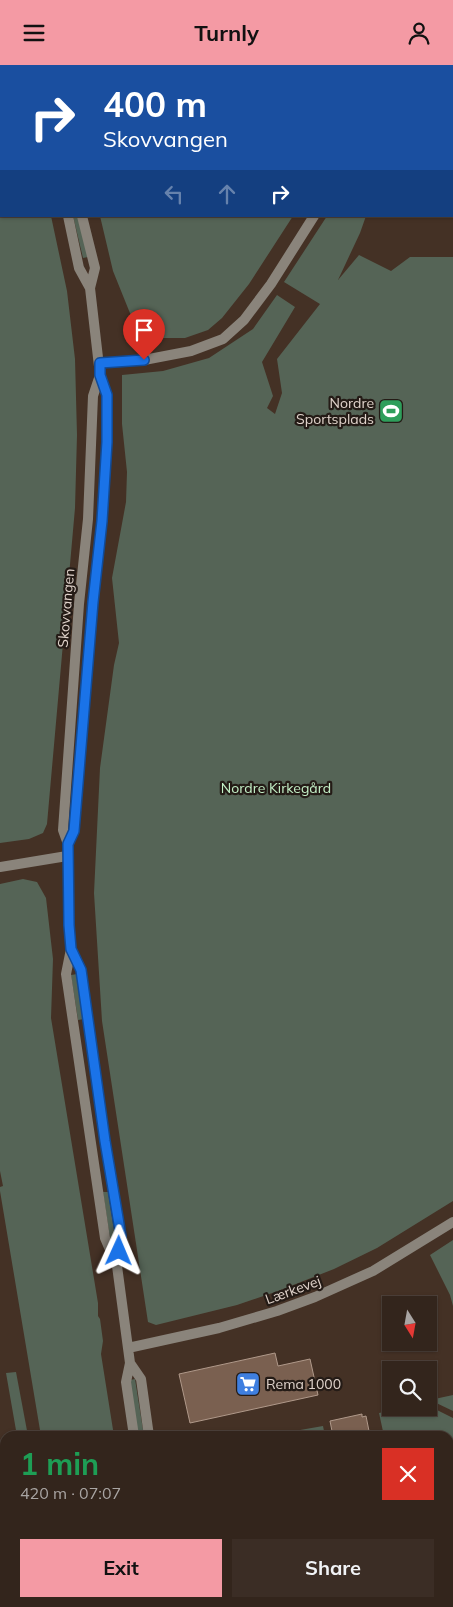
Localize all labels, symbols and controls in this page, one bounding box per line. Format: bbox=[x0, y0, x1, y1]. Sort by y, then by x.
icon: menu bbox=[20, 19, 48, 47]
text: Turnly bbox=[194, 19, 259, 47]
icon: person bbox=[405, 19, 433, 47]
text: 400 m bbox=[103, 82, 207, 126]
icon: right bbox=[20, 85, 85, 150]
text: Skovvangen bbox=[103, 125, 228, 153]
icon: left bbox=[160, 180, 188, 208]
icon: ahead bbox=[213, 180, 241, 208]
icon: right bbox=[266, 180, 294, 208]
pin bbox=[123, 309, 165, 360]
icon: arrive bbox=[130, 316, 158, 344]
place label: Nordre Sportsplads bbox=[296, 394, 374, 428]
sports icon: Nordre Sportsplads bbox=[378, 398, 404, 424]
street label: Skovvangen bbox=[54, 568, 78, 648]
park label: Nordre Kirkegård bbox=[221, 779, 331, 797]
position arrow bbox=[92, 1224, 144, 1276]
street label: Lærkevej bbox=[263, 1272, 323, 1308]
north arrow bbox=[382, 1296, 438, 1351]
map controls bbox=[382, 1296, 437, 1416]
button: search bbox=[382, 1361, 437, 1416]
supermarket icon: Rema 1000 bbox=[235, 1371, 261, 1397]
place label: Rema 1000 bbox=[266, 1375, 341, 1393]
text: 1 min bbox=[20, 1445, 99, 1483]
button: close bbox=[382, 1448, 434, 1500]
text: 420 m · 07:07 bbox=[20, 1483, 121, 1503]
button: Exit bbox=[20, 1539, 222, 1597]
button: Share bbox=[232, 1539, 434, 1597]

